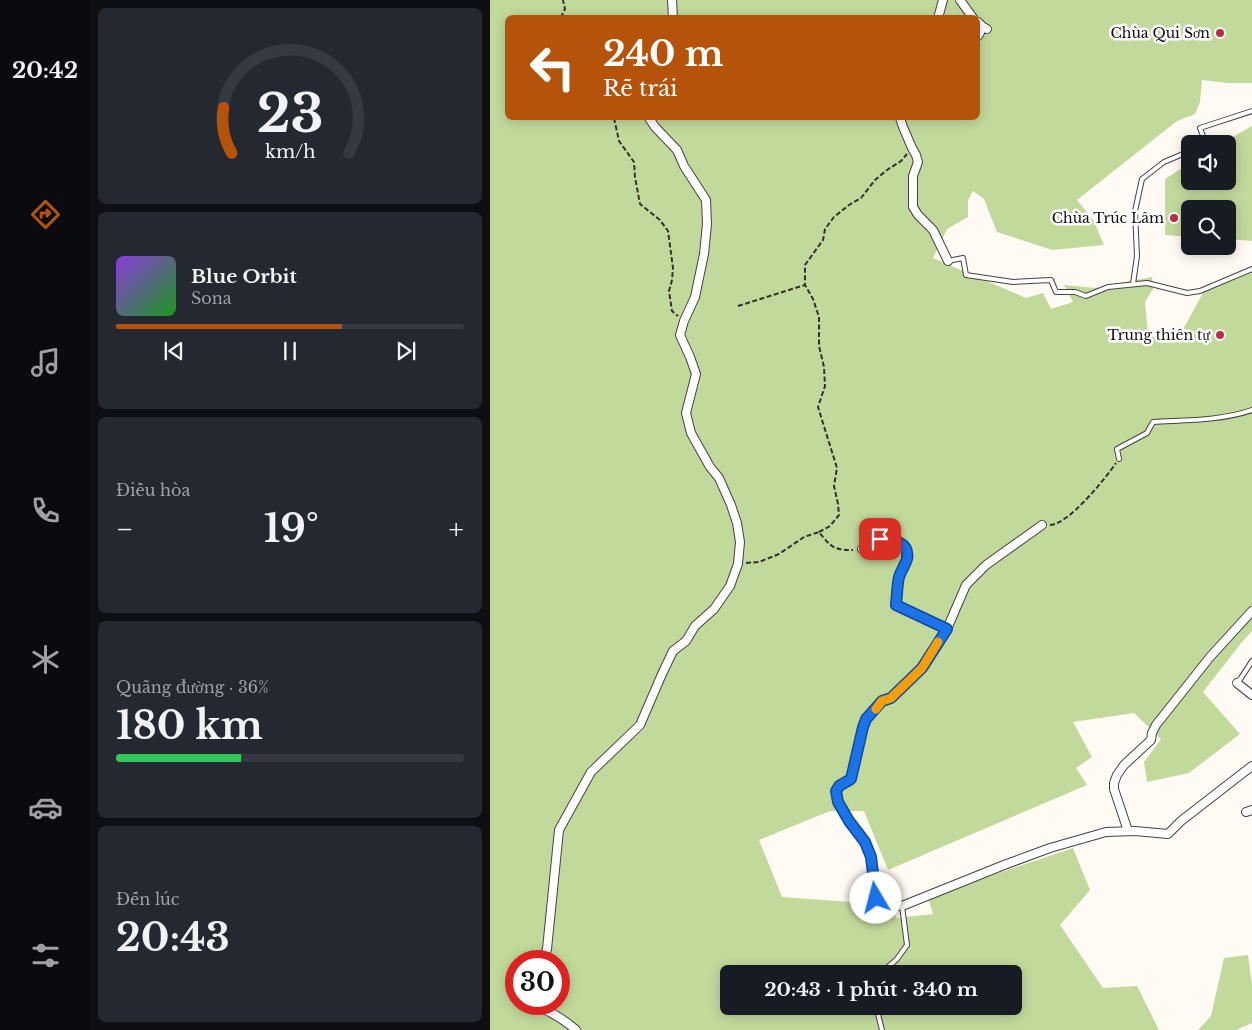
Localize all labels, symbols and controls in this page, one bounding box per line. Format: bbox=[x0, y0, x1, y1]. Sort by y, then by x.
place label: Chùa Qui Sơn bbox=[1111, 24, 1210, 42]
marker: Chùa Qui Sơn bbox=[1214, 27, 1226, 39]
text: 240 m bbox=[603, 32, 723, 75]
icon: left bbox=[520, 35, 585, 100]
text: 20:42 bbox=[12, 57, 78, 84]
text: Rẽ trái bbox=[603, 75, 678, 102]
text: 23 bbox=[257, 82, 323, 146]
map controls bbox=[1181, 135, 1236, 255]
button: sound bbox=[1181, 135, 1236, 190]
text: km/h bbox=[265, 141, 315, 163]
icon: directions bbox=[28, 197, 63, 232]
button: search bbox=[1181, 200, 1236, 255]
place label: Chùa Trúc Lâm bbox=[1052, 209, 1164, 227]
marker: Chùa Trúc Lâm bbox=[1168, 212, 1180, 224]
text: Blue Orbit bbox=[191, 265, 297, 288]
text: Sona bbox=[191, 288, 232, 308]
place label: Trung thiên tự bbox=[1108, 326, 1210, 344]
marker: Trung thiên tự bbox=[1214, 329, 1226, 341]
icon: previous bbox=[160, 337, 188, 365]
icon: pause bbox=[276, 337, 304, 365]
icon: next bbox=[392, 337, 420, 365]
icon: music bbox=[28, 345, 63, 380]
text: Điều hòa bbox=[116, 480, 190, 500]
icon: phone bbox=[28, 493, 63, 528]
text: 19° bbox=[264, 505, 319, 552]
text: − bbox=[116, 512, 134, 547]
text: + bbox=[449, 512, 464, 547]
pin bbox=[859, 518, 901, 560]
icon: arrive bbox=[866, 525, 894, 553]
icon: climate bbox=[28, 642, 63, 677]
text: Quãng đường · 36% bbox=[116, 677, 269, 697]
text: 180 km bbox=[116, 702, 263, 749]
icon: car bbox=[28, 790, 63, 825]
position arrow bbox=[849, 871, 901, 923]
text: Đến lúc bbox=[116, 889, 179, 909]
text: 20:43 bbox=[116, 914, 230, 961]
icon: filters bbox=[28, 938, 63, 973]
speed limit sign: 30 bbox=[505, 950, 570, 1015]
text: 20:43 · 1 phút · 340 m bbox=[764, 978, 978, 1001]

